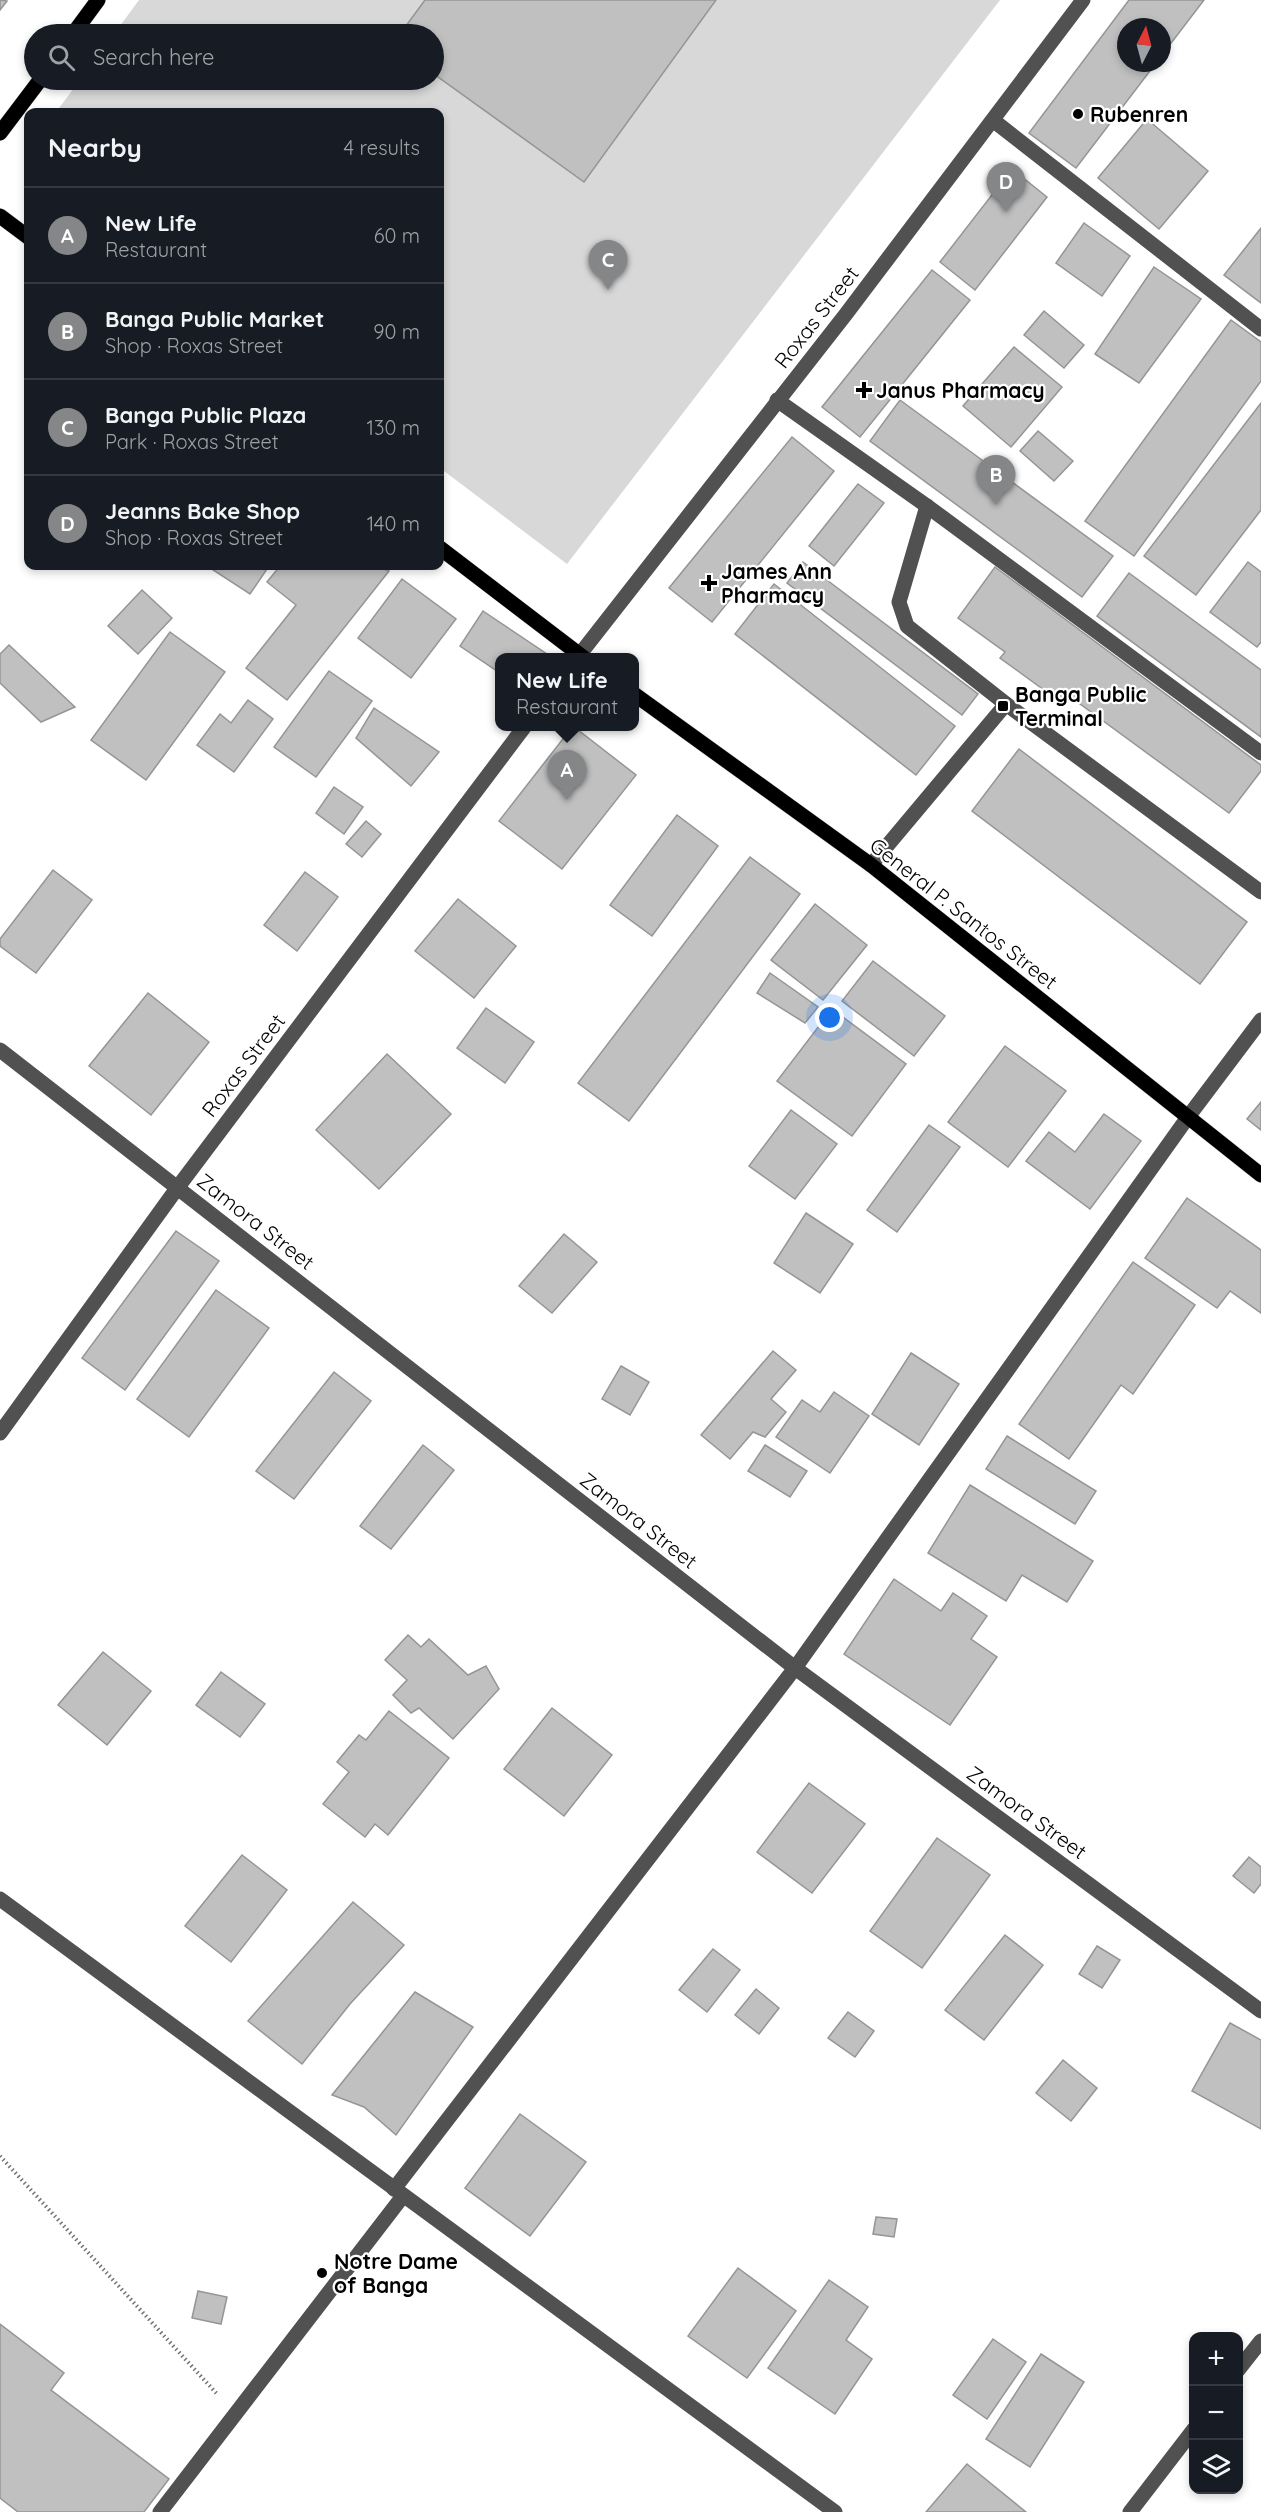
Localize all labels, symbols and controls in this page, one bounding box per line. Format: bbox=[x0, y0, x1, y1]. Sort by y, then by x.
north arrow bbox=[1117, 18, 1171, 72]
search box bbox=[24, 24, 444, 90]
icon: search bbox=[45, 41, 78, 74]
text: Search here bbox=[93, 43, 214, 71]
place label: Rubenren bbox=[1090, 101, 1188, 127]
marker: Rubenren bbox=[1071, 107, 1085, 121]
text: Nearby bbox=[48, 131, 142, 164]
text: 4 results bbox=[344, 135, 420, 160]
pin: D bbox=[986, 162, 1026, 212]
text: New Life bbox=[105, 209, 197, 237]
text: A bbox=[61, 223, 74, 248]
text: 60 m bbox=[374, 223, 420, 248]
text: Restaurant bbox=[105, 237, 207, 262]
pin: C bbox=[588, 240, 628, 290]
street label: Roxas Street bbox=[768, 261, 864, 373]
text: Banga Public Market bbox=[105, 305, 324, 333]
text: B bbox=[61, 319, 74, 344]
text: 90 m bbox=[373, 319, 420, 344]
text: Shop · Roxas Street bbox=[105, 333, 283, 358]
place label: Janus Pharmacy bbox=[876, 377, 1045, 403]
marker: Janus Pharmacy bbox=[857, 383, 871, 397]
text: Banga Public Plaza bbox=[105, 401, 306, 429]
text: C bbox=[61, 415, 74, 440]
text: 130 m bbox=[367, 415, 420, 440]
text: Park · Roxas Street bbox=[105, 429, 279, 454]
pin: B bbox=[976, 456, 1016, 505]
text: Jeanns Bake Shop bbox=[105, 497, 300, 525]
text: D bbox=[60, 511, 75, 536]
text: 140 m bbox=[367, 511, 420, 536]
text: Shop · Roxas Street bbox=[105, 525, 283, 550]
place label: James Ann Pharmacy bbox=[721, 558, 832, 608]
marker: James Ann Pharmacy bbox=[702, 576, 716, 590]
popup bbox=[495, 653, 639, 731]
text: New Life bbox=[516, 666, 608, 694]
place label: Banga Public Terminal bbox=[1015, 681, 1147, 731]
text: Restaurant bbox=[516, 694, 618, 719]
marker: Banga Public Terminal bbox=[996, 699, 1010, 713]
pin: A bbox=[548, 750, 586, 800]
street label: General P. Santos Street bbox=[865, 832, 1063, 994]
your location bbox=[815, 1003, 844, 1032]
street label: Roxas Street bbox=[196, 1008, 290, 1122]
street label: Zamora Street bbox=[192, 1167, 320, 1275]
street label: Zamora Street bbox=[575, 1466, 703, 1574]
street label: Zamora Street bbox=[962, 1760, 1092, 1864]
place label: Notre Dame of Banga bbox=[334, 2248, 458, 2298]
marker: Notre Dame of Banga bbox=[315, 2266, 329, 2280]
map controls bbox=[1189, 2332, 1243, 2494]
button: + bbox=[1189, 2332, 1243, 2386]
button: − bbox=[1189, 2386, 1243, 2440]
button: layers bbox=[1189, 2440, 1243, 2494]

